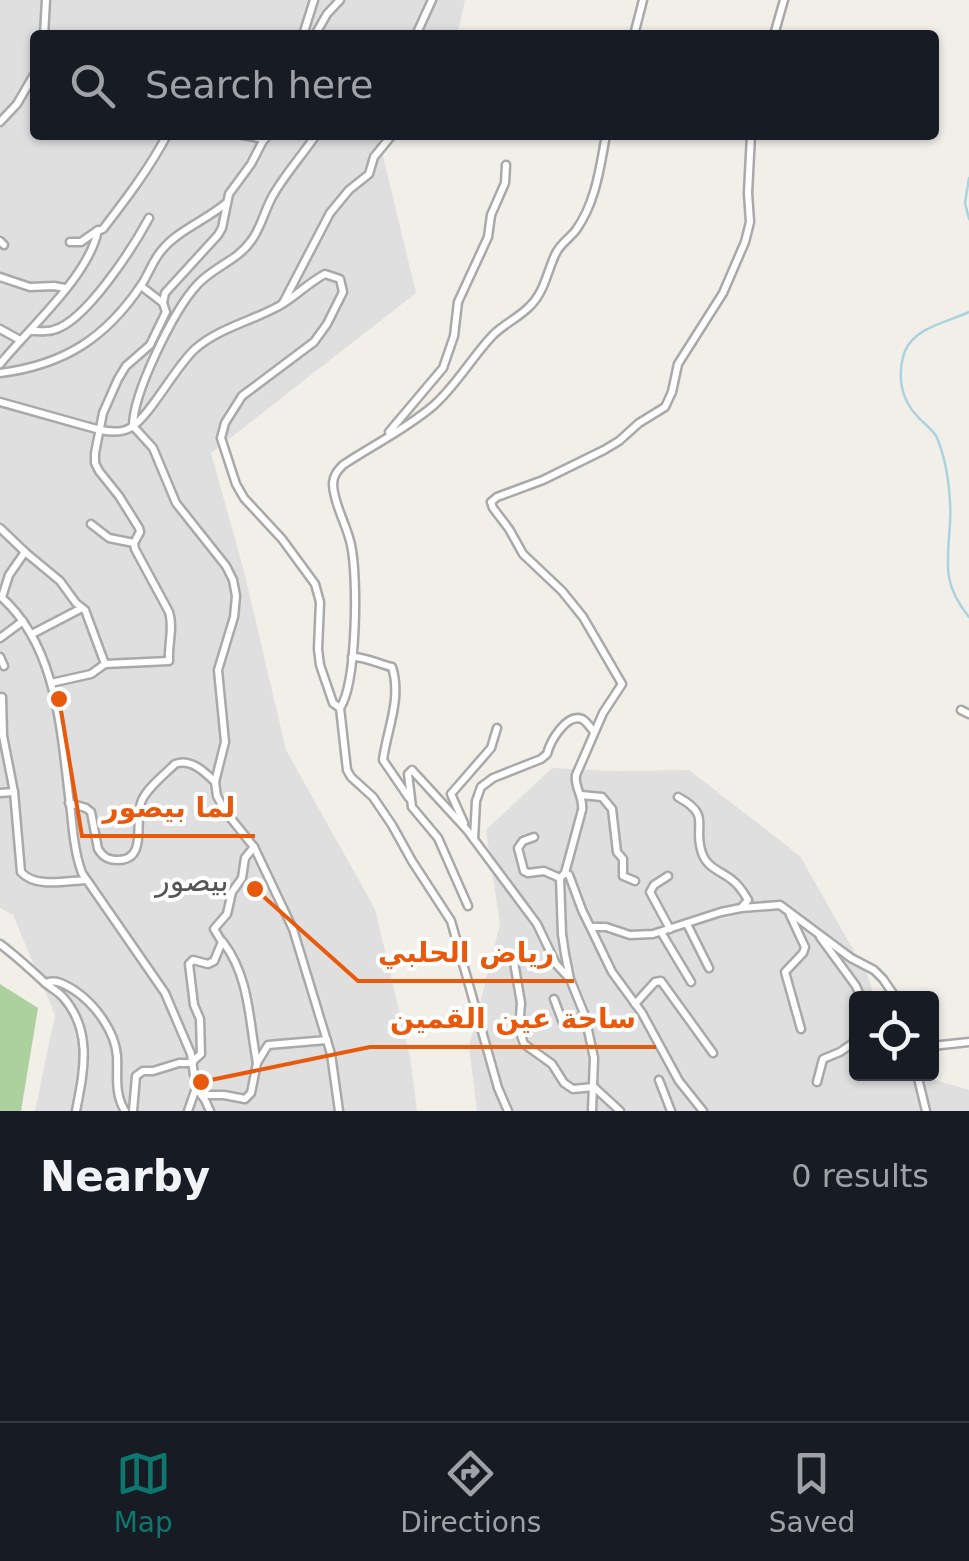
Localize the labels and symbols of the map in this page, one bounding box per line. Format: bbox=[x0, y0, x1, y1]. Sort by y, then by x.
callout: لما بيصور bbox=[82, 778, 255, 836]
text: لما بيصور bbox=[101, 791, 235, 824]
district label: بيصور bbox=[153, 863, 229, 898]
callout: رياض الحلبي bbox=[358, 923, 574, 981]
text: رياض الحلبي bbox=[378, 936, 554, 969]
callout: ساحة عين القمين bbox=[370, 989, 656, 1047]
text: ساحة عين القمين bbox=[390, 1002, 636, 1035]

